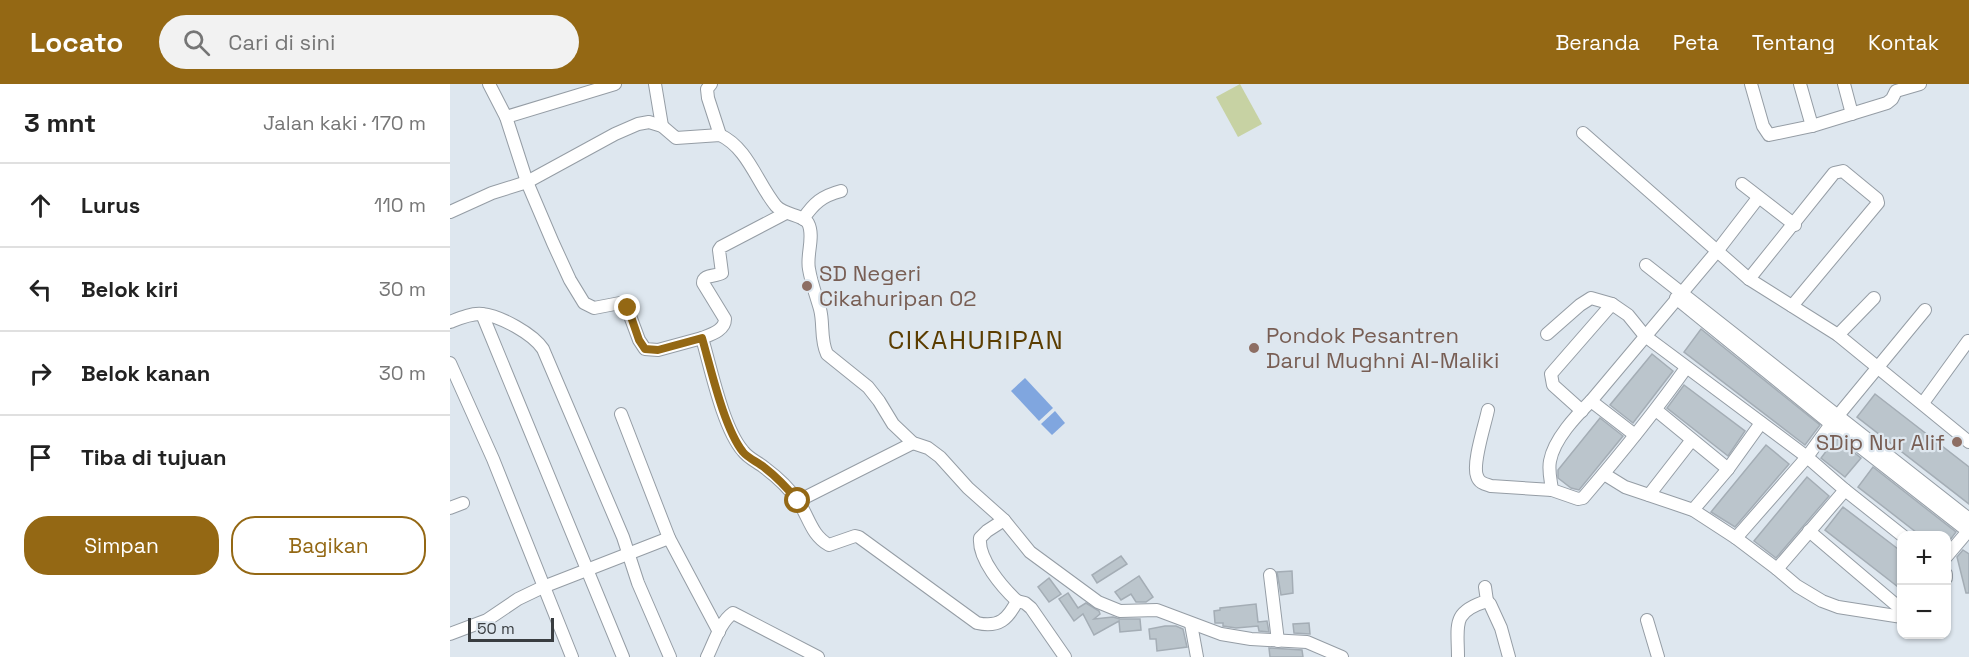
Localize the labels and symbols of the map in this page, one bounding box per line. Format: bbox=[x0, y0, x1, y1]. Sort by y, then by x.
place label: SD Negeri Cikahuripan 02 bbox=[819, 259, 977, 312]
marker: SD Negeri Cikahuripan 02 bbox=[800, 279, 814, 293]
route end bbox=[614, 294, 640, 320]
place label: Pondok Pesantren Darul Mughni Al-Maliki bbox=[1266, 321, 1499, 374]
district label: CIKAHURIPAN bbox=[888, 323, 1064, 357]
marker: Pondok Pesantren Darul Mughni Al-Maliki bbox=[1247, 341, 1261, 355]
place label: SDip Nur Alif bbox=[1816, 428, 1945, 456]
marker: SDip Nur Alif bbox=[1950, 435, 1964, 449]
route start bbox=[784, 487, 810, 513]
scale bar bbox=[468, 615, 554, 642]

